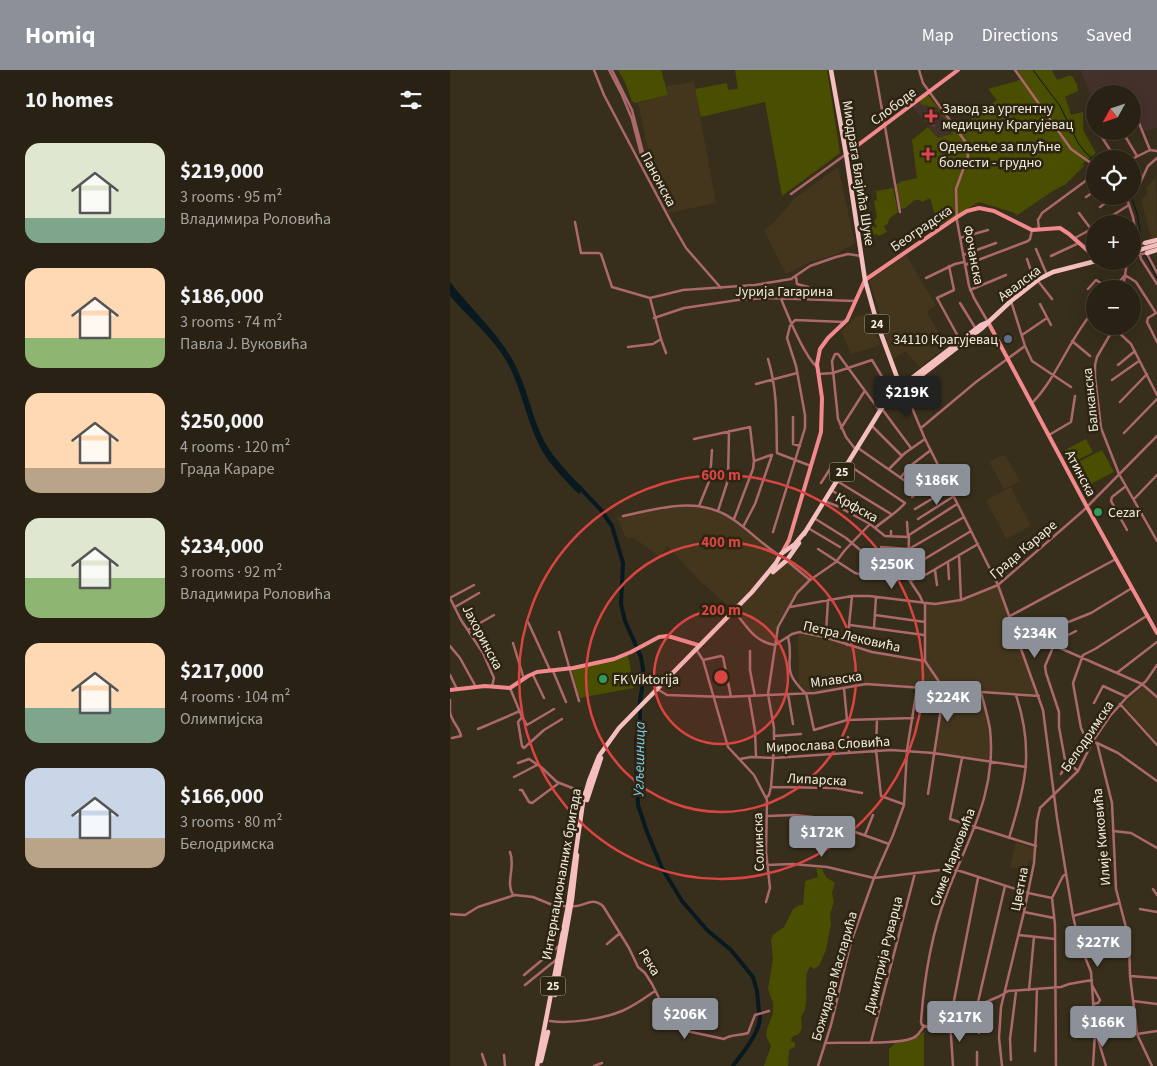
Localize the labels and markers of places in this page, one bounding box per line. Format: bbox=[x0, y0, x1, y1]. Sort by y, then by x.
place label: Завод за ургентну медицину Крагујевац bbox=[942, 99, 1073, 135]
marker: Завод за ургентну медицину Крагујевац bbox=[924, 109, 938, 123]
place label: Одељење за плућне болести - грудно bbox=[939, 137, 1061, 173]
marker: Одељење за плућне болести - грудно bbox=[921, 147, 935, 161]
place label: 34110 Крагујевац bbox=[893, 330, 998, 350]
marker: 34110 Крагујевац bbox=[1002, 333, 1014, 345]
pin: $219K bbox=[872, 376, 942, 418]
pin: $186K bbox=[902, 464, 972, 506]
place label: Cezar bbox=[1108, 503, 1141, 523]
marker: Cezar bbox=[1092, 506, 1104, 518]
pin: $250K bbox=[857, 548, 927, 590]
pin: $234K bbox=[1000, 616, 1070, 659]
centre of rings bbox=[712, 668, 730, 686]
place label: FK Viktorija bbox=[613, 670, 679, 690]
marker: FK Viktorija bbox=[597, 673, 609, 685]
pin: $224K bbox=[913, 680, 983, 723]
pin: $172K bbox=[787, 816, 857, 858]
pin: $227K bbox=[1063, 926, 1133, 968]
pin: $206K bbox=[650, 998, 720, 1040]
pin: $217K bbox=[925, 1000, 995, 1043]
pin: $166K bbox=[1068, 1006, 1138, 1048]

